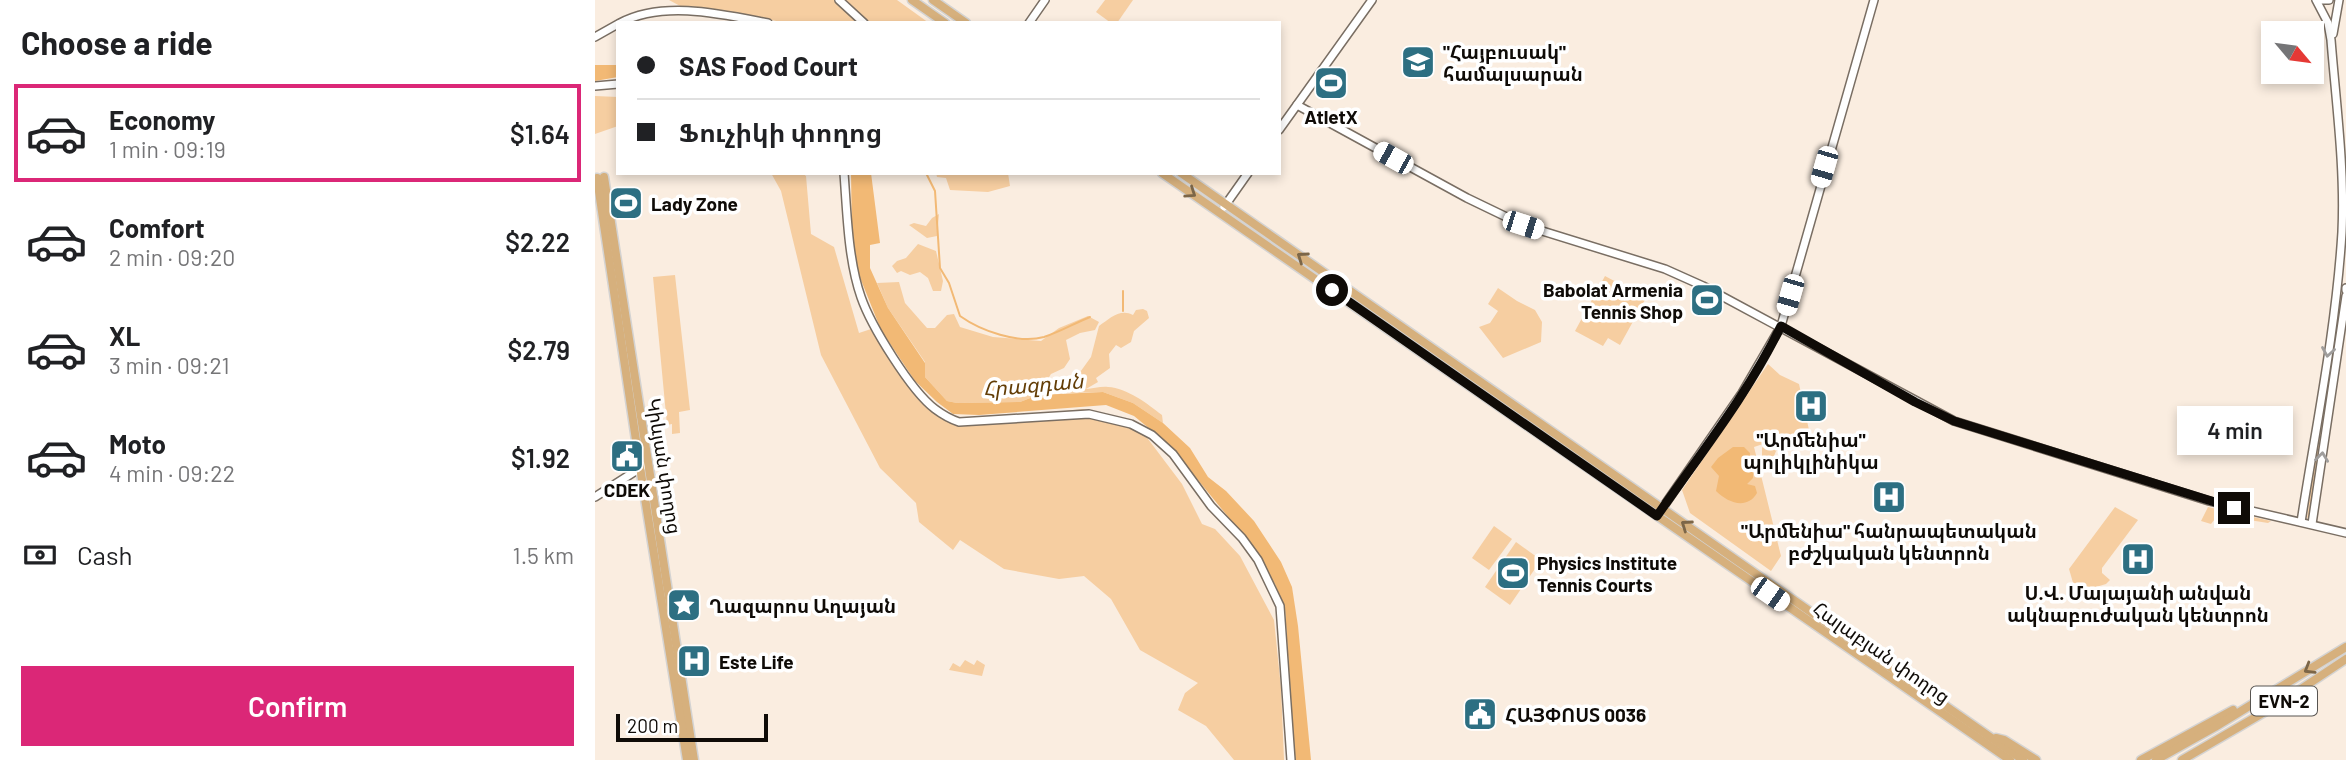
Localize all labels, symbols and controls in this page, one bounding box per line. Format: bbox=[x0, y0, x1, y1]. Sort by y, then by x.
north arrow bbox=[2261, 21, 2324, 84]
map controls bbox=[2261, 21, 2324, 84]
text: Choose a ride bbox=[21, 23, 213, 61]
place label: "Հայբուսակ" համալսարան bbox=[1443, 40, 1583, 86]
school or university icon: "Հայբուսակ" համալսարան bbox=[1399, 43, 1437, 81]
text: SAS Food Court bbox=[679, 50, 858, 81]
sports icon: AtletX bbox=[1312, 64, 1350, 102]
icon: car bbox=[25, 102, 88, 165]
text: Economy bbox=[109, 104, 215, 135]
place label: AtletX bbox=[1304, 105, 1358, 128]
text: Ֆուչիկի փողոց bbox=[679, 116, 882, 147]
text: $1.64 bbox=[510, 118, 570, 149]
text: 1 min · 09:19 bbox=[109, 135, 226, 163]
car bbox=[1370, 139, 1417, 177]
car bbox=[1809, 144, 1840, 190]
sports icon: Lady Zone bbox=[607, 184, 645, 222]
one-way arrow bbox=[1183, 185, 1196, 197]
place label: Lady Zone bbox=[651, 192, 738, 215]
car bbox=[1500, 209, 1547, 241]
icon: car bbox=[25, 210, 88, 273]
text: Comfort bbox=[109, 212, 205, 243]
text: $2.22 bbox=[505, 226, 570, 257]
text: 2 min · 09:20 bbox=[109, 243, 235, 271]
one-way arrow bbox=[1297, 253, 1310, 265]
car bbox=[1775, 272, 1806, 318]
route start bbox=[1316, 274, 1348, 306]
place label: Babolat Armenia Tennis Shop bbox=[1543, 278, 1683, 323]
sports icon: Babolat Armenia Tennis Shop bbox=[1688, 281, 1726, 319]
icon: car bbox=[25, 318, 88, 381]
text: XL bbox=[109, 320, 140, 351]
text: $2.79 bbox=[507, 334, 570, 365]
one-way arrow bbox=[2321, 346, 2336, 358]
text: 3 min · 09:21 bbox=[109, 351, 230, 379]
water label: Հրազդան bbox=[982, 367, 1086, 402]
hospital icon: "Արմենիա" պոլիկլինիկա bbox=[1792, 387, 1830, 425]
street label: Կիևյան փողոց bbox=[642, 396, 687, 536]
callout: 4 min bbox=[2176, 406, 2292, 456]
text: 4 min bbox=[2207, 416, 2263, 444]
icon: car bbox=[25, 426, 88, 489]
text: Moto bbox=[109, 428, 166, 459]
place label: "Արմենիա" պոլիկլինիկա bbox=[1743, 428, 1879, 474]
public building icon: CDEK bbox=[608, 437, 646, 475]
text: $1.92 bbox=[511, 442, 570, 473]
one-way arrow bbox=[2315, 451, 2330, 463]
text: 4 min · 09:22 bbox=[109, 459, 235, 487]
place label: CDEK bbox=[604, 478, 650, 501]
hospital icon: "Արմենիա" հանրապետական բժշկական կենտրոն bbox=[1870, 478, 1908, 516]
route end bbox=[2218, 492, 2250, 524]
place label: "Արմենիա" հանրապետական բժշկական կենտրոն bbox=[1741, 519, 2037, 565]
one-way arrow bbox=[1681, 521, 1694, 533]
icon: cash bbox=[21, 536, 59, 574]
text: Cash bbox=[77, 539, 132, 570]
hospital icon: Ս.Վ. Մալայանի անվան ակնաբուժական կենտրոն bbox=[2119, 540, 2157, 578]
text: 1.5 km bbox=[513, 541, 574, 569]
place label: Physics Institute Tennis Courts bbox=[1537, 551, 1677, 596]
sports icon: Physics Institute Tennis Courts bbox=[1494, 554, 1532, 592]
car bbox=[1747, 573, 1794, 615]
place label: Ս.Վ. Մալայանի անվան ակնաբուժական կենտրոն bbox=[2007, 581, 2269, 627]
place icon: Ղազարոս Աղայան bbox=[665, 586, 703, 624]
place label: Ղազարոս Աղայան bbox=[709, 594, 896, 618]
street label: Հալաբյան փողոց bbox=[1809, 596, 1955, 709]
hospital icon: Este Life bbox=[675, 642, 713, 680]
place label: Este Life bbox=[719, 650, 794, 673]
one-way arrow bbox=[2304, 660, 2317, 673]
button: Confirm bbox=[21, 666, 574, 746]
road number: EVN-2 bbox=[2251, 686, 2317, 716]
public building icon: ՀԱՅՓՈՍՏ 0036 bbox=[1461, 695, 1499, 733]
place label: ՀԱՅՓՈՍՏ 0036 bbox=[1505, 703, 1646, 726]
scale bar bbox=[616, 711, 768, 743]
text: 200 m bbox=[627, 714, 678, 737]

